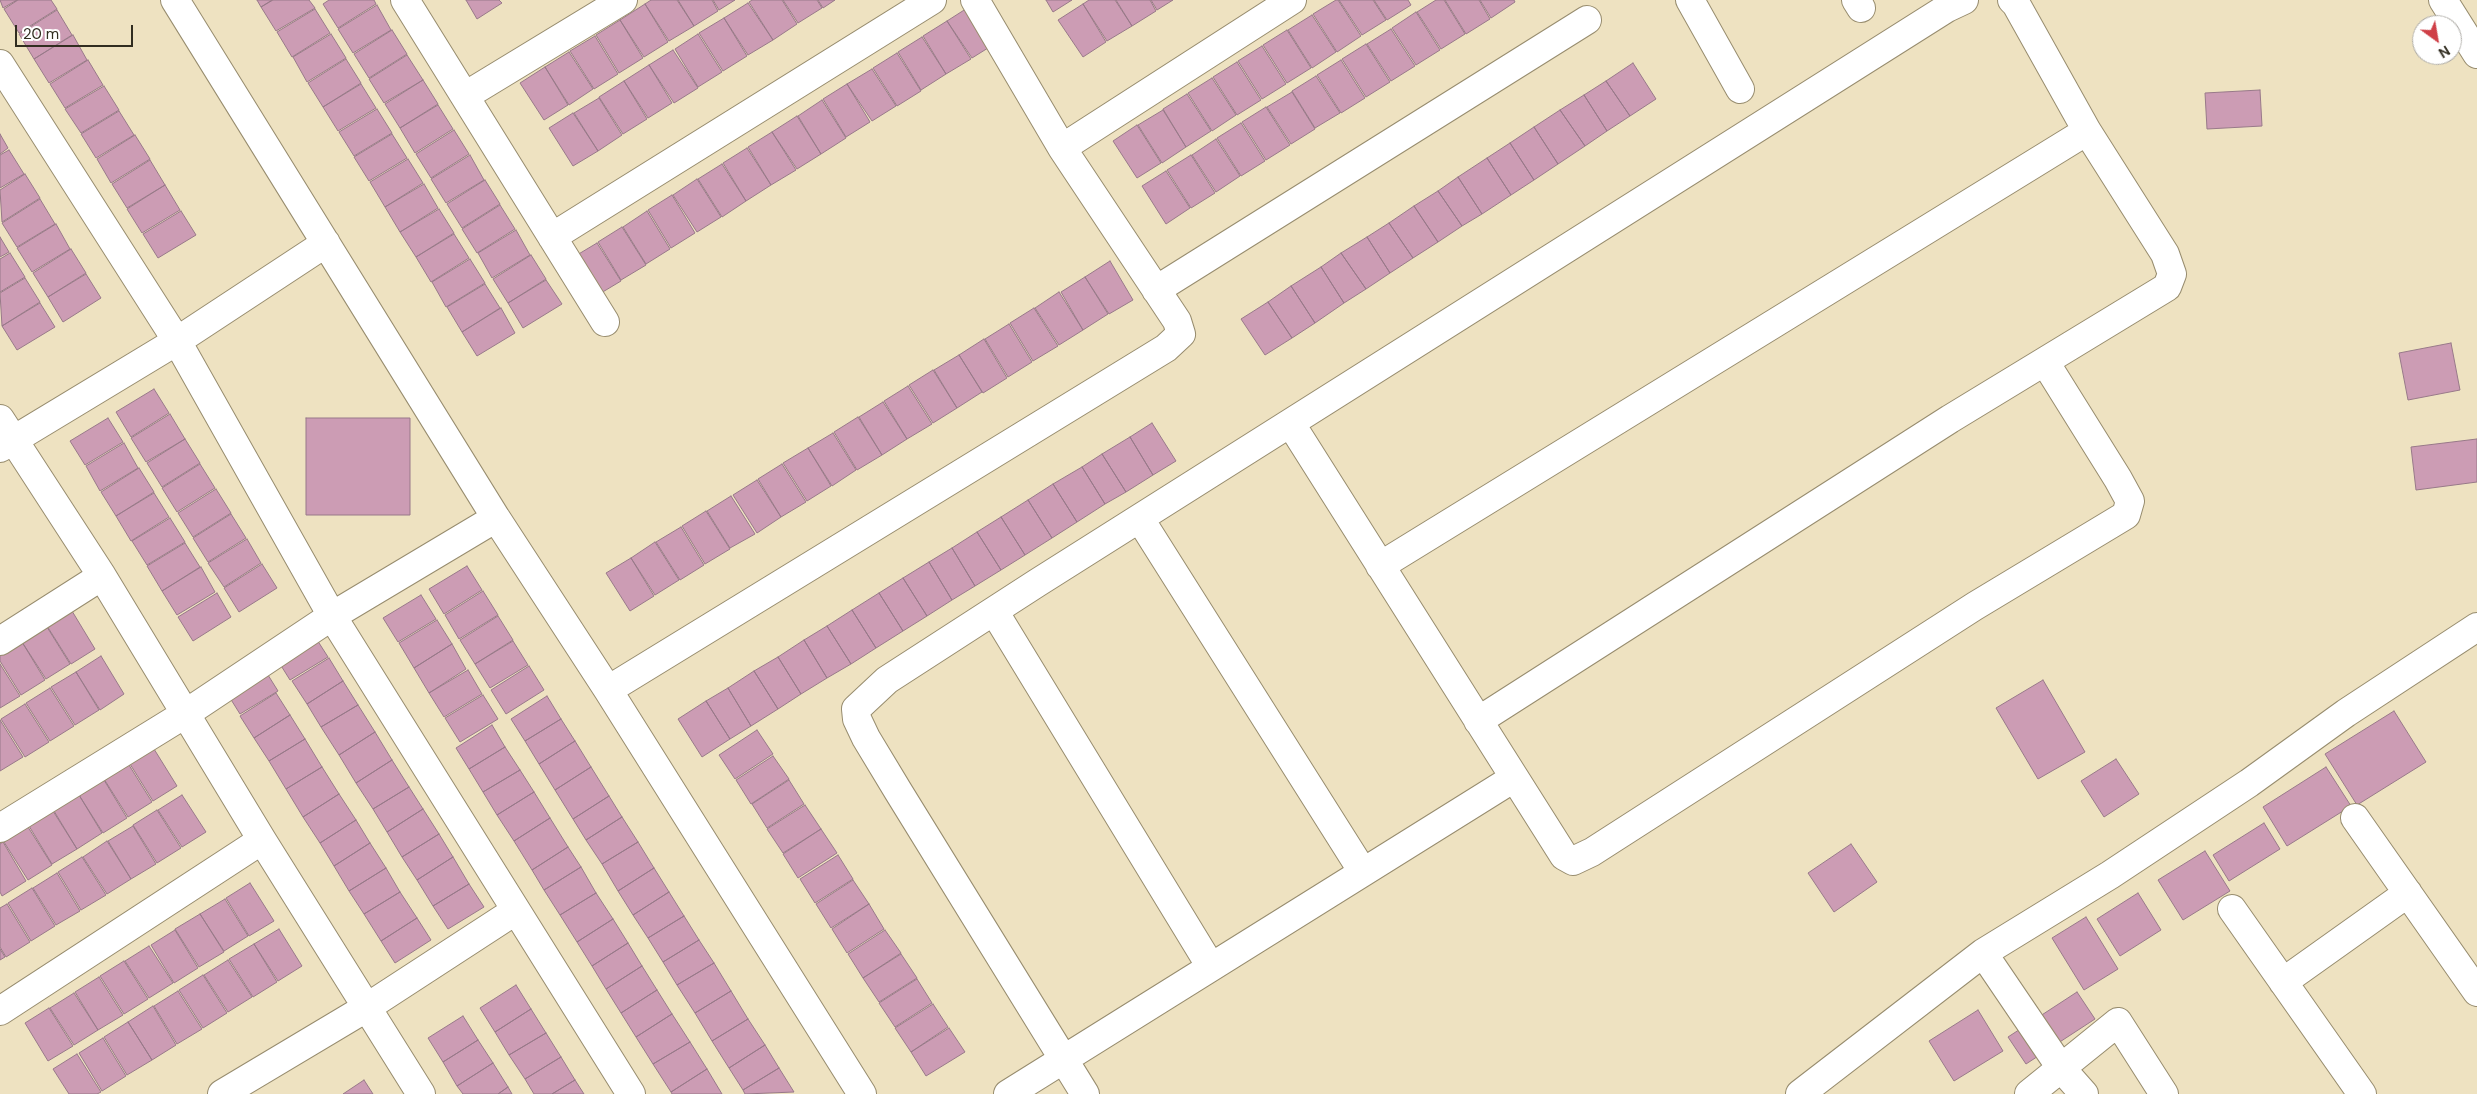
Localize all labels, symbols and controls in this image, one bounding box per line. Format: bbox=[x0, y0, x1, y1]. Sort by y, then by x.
scale bar bbox=[18, 15, 135, 47]
north arrow bbox=[2412, 15, 2462, 65]
text: 20 m bbox=[23, 24, 59, 44]
text: N bbox=[2435, 42, 2454, 62]

